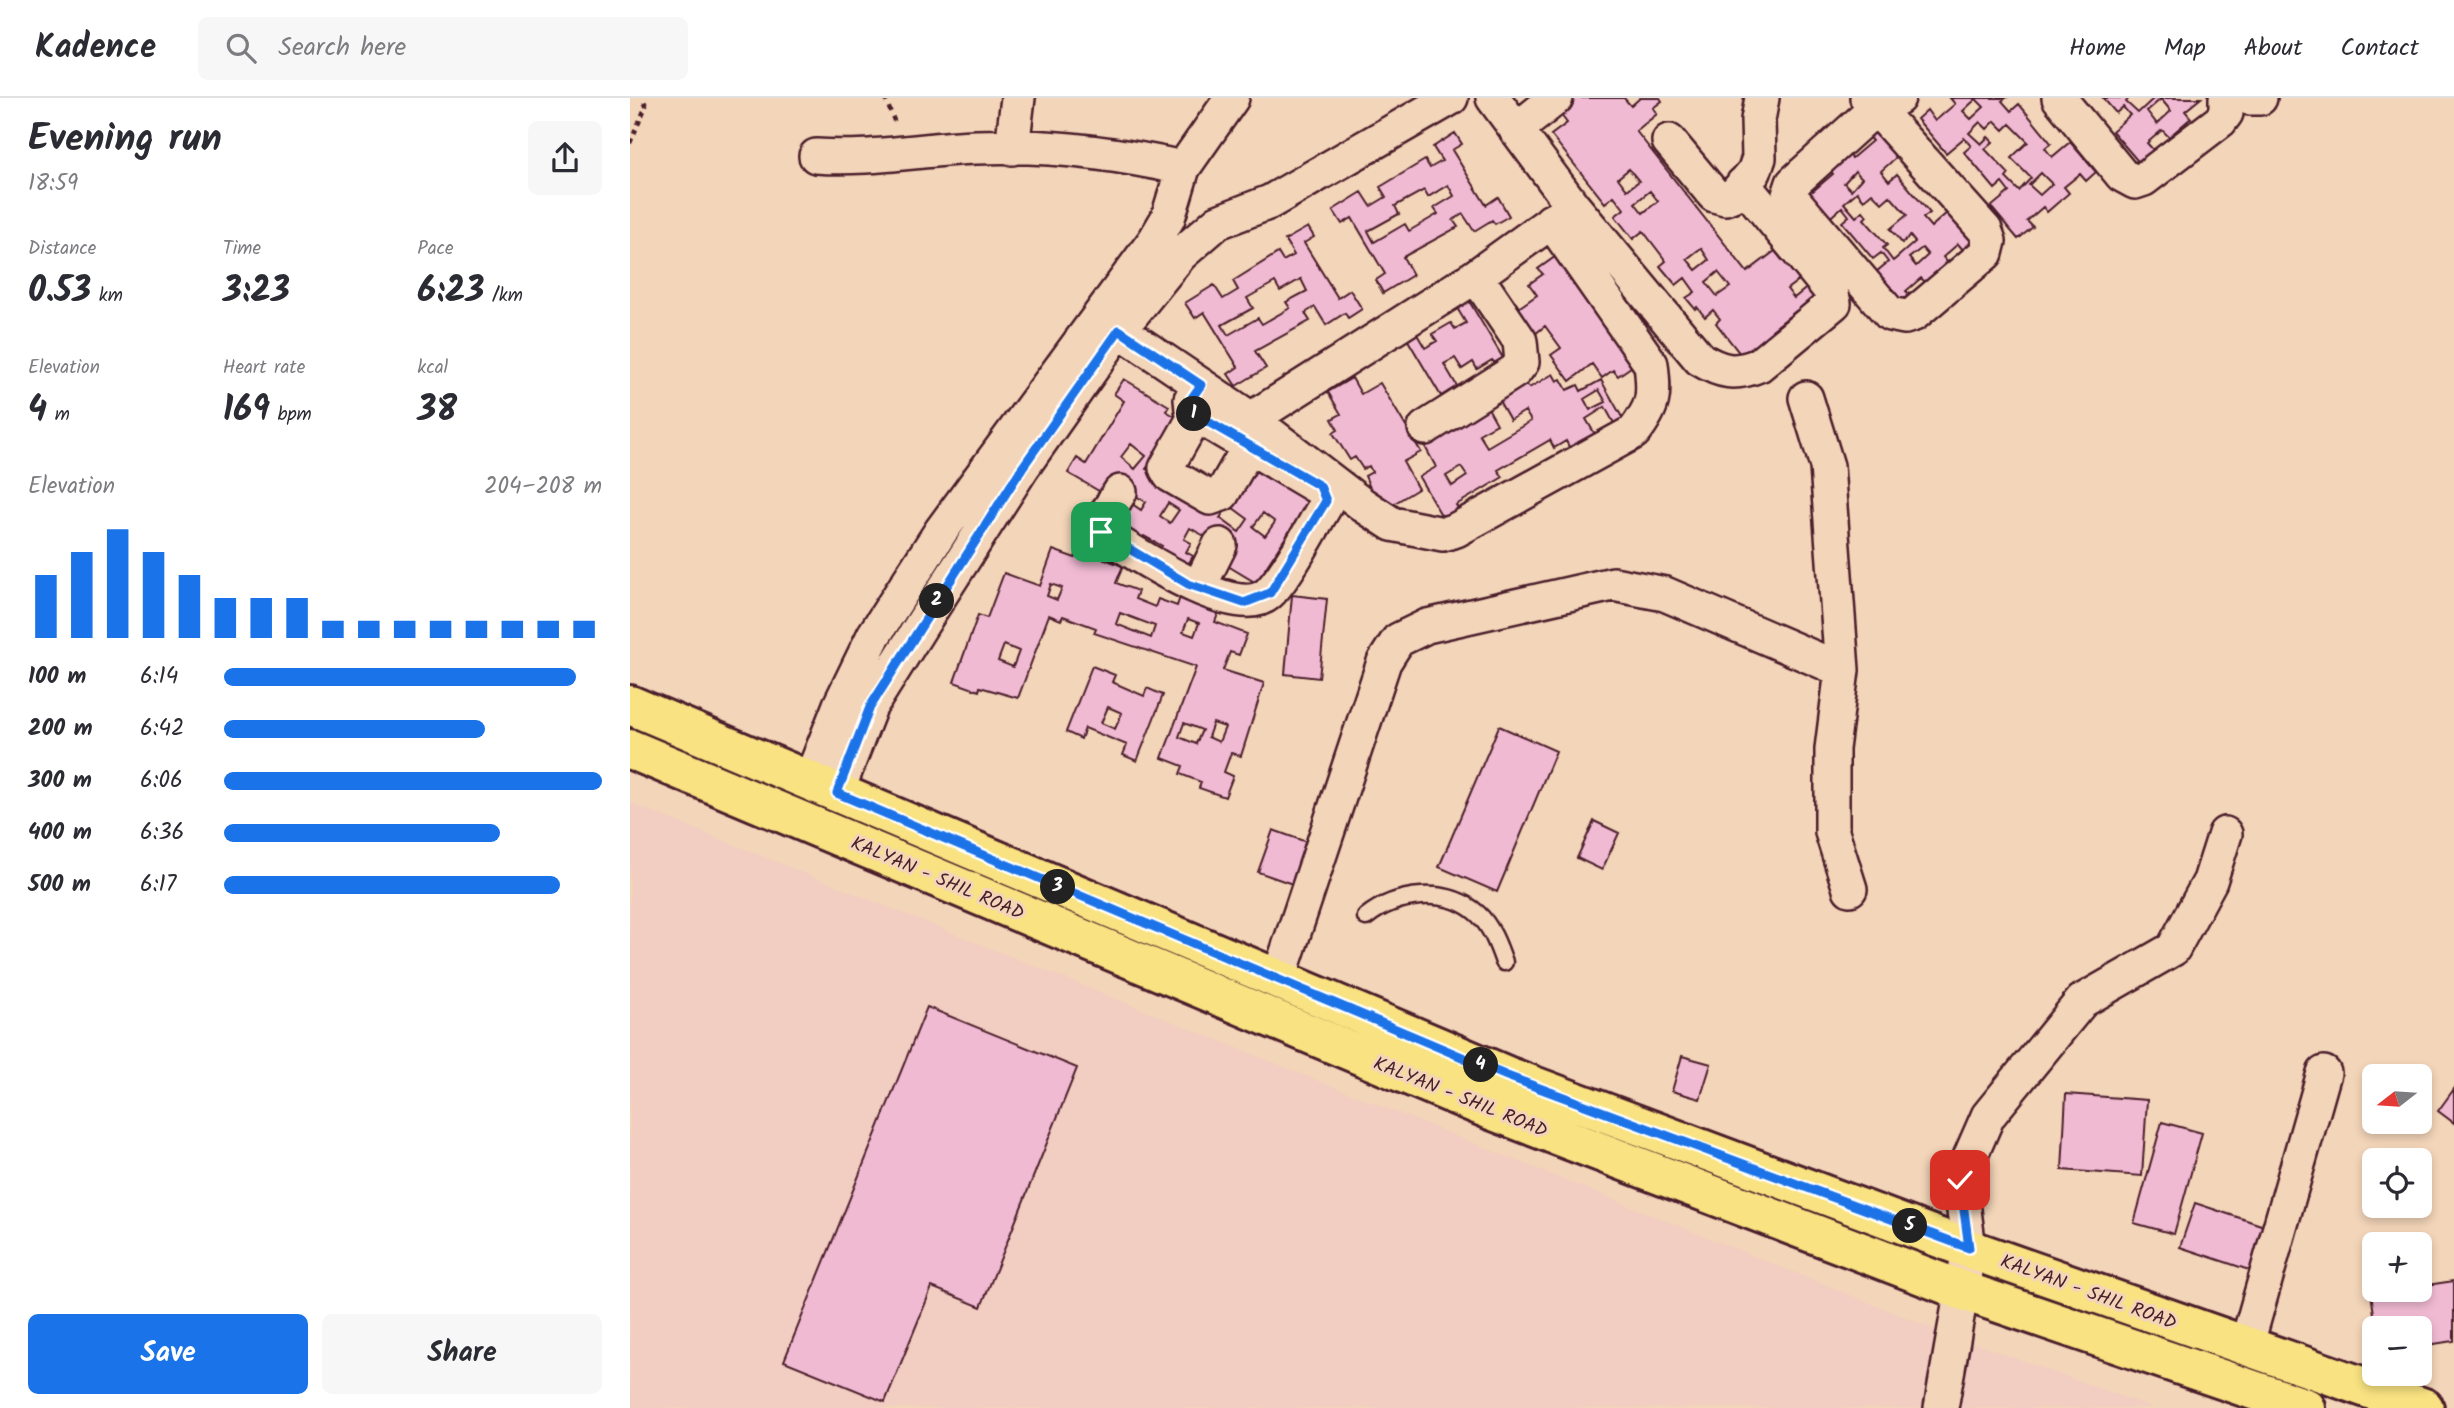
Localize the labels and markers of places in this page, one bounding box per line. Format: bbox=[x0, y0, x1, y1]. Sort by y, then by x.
pin: 1 bbox=[1176, 396, 1212, 432]
pin bbox=[1071, 502, 1131, 562]
pin: 2 bbox=[920, 584, 954, 618]
pin: 3 bbox=[1040, 870, 1076, 904]
pin: 4 bbox=[1464, 1048, 1498, 1082]
pin bbox=[1930, 1150, 1990, 1210]
pin: 5 bbox=[1892, 1208, 1928, 1244]

